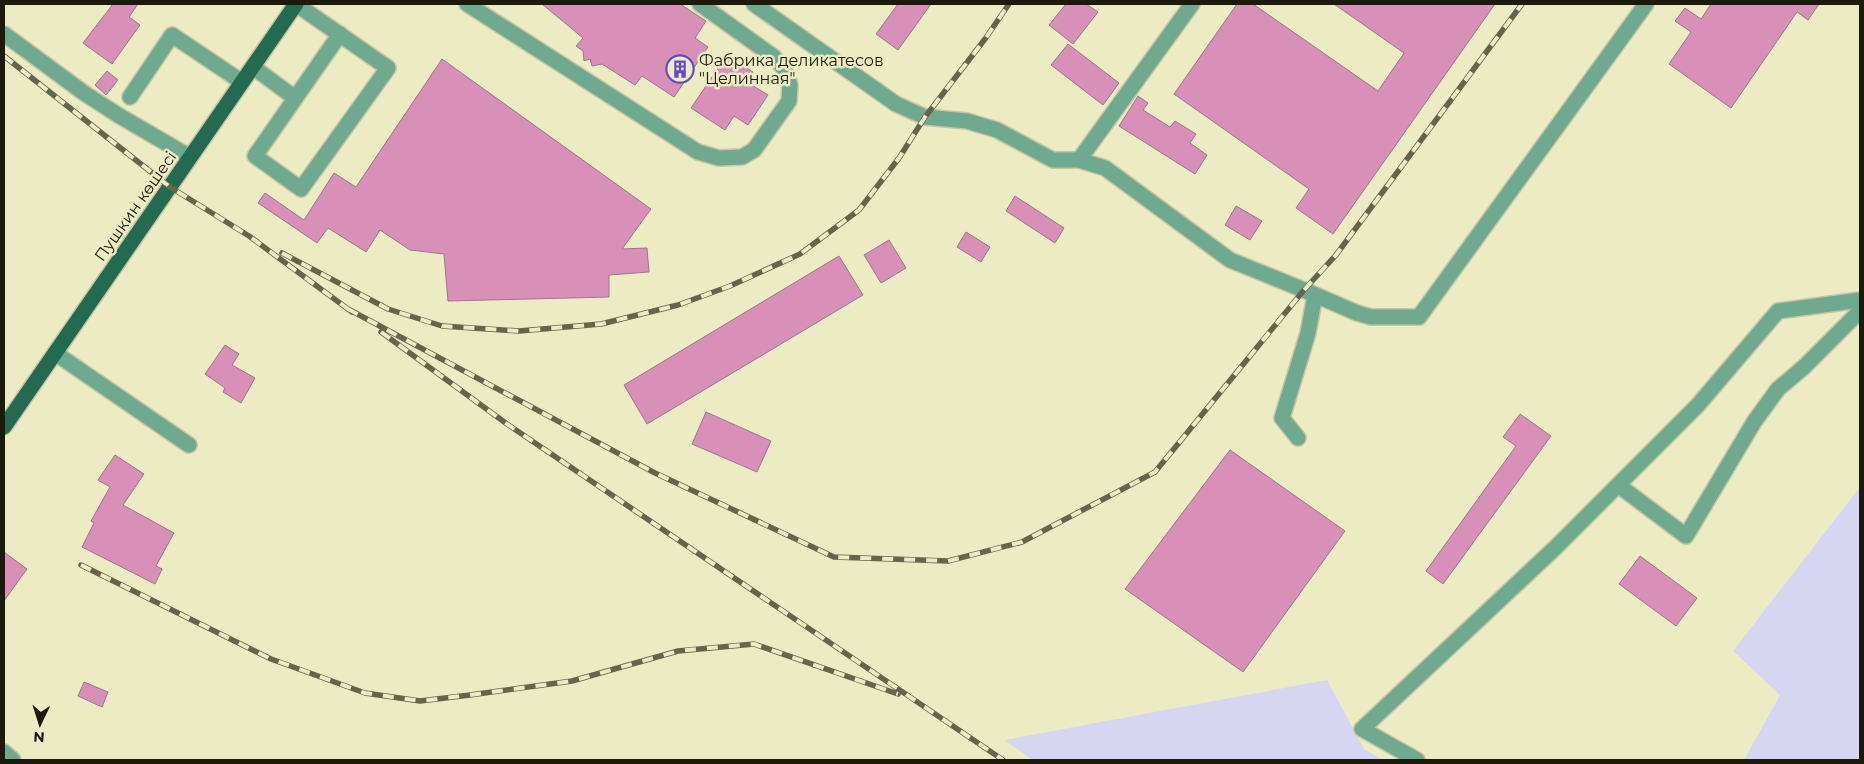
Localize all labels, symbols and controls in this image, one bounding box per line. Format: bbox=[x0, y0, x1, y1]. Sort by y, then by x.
place label: Фабрика деликатесов "Целинная" bbox=[699, 51, 884, 88]
building icon: Фабрика деликатесов "Целинная" bbox=[665, 54, 695, 84]
street label: Пушкин көшесі bbox=[90, 148, 180, 265]
north arrow bbox=[15, 699, 65, 749]
text: N bbox=[33, 728, 45, 746]

